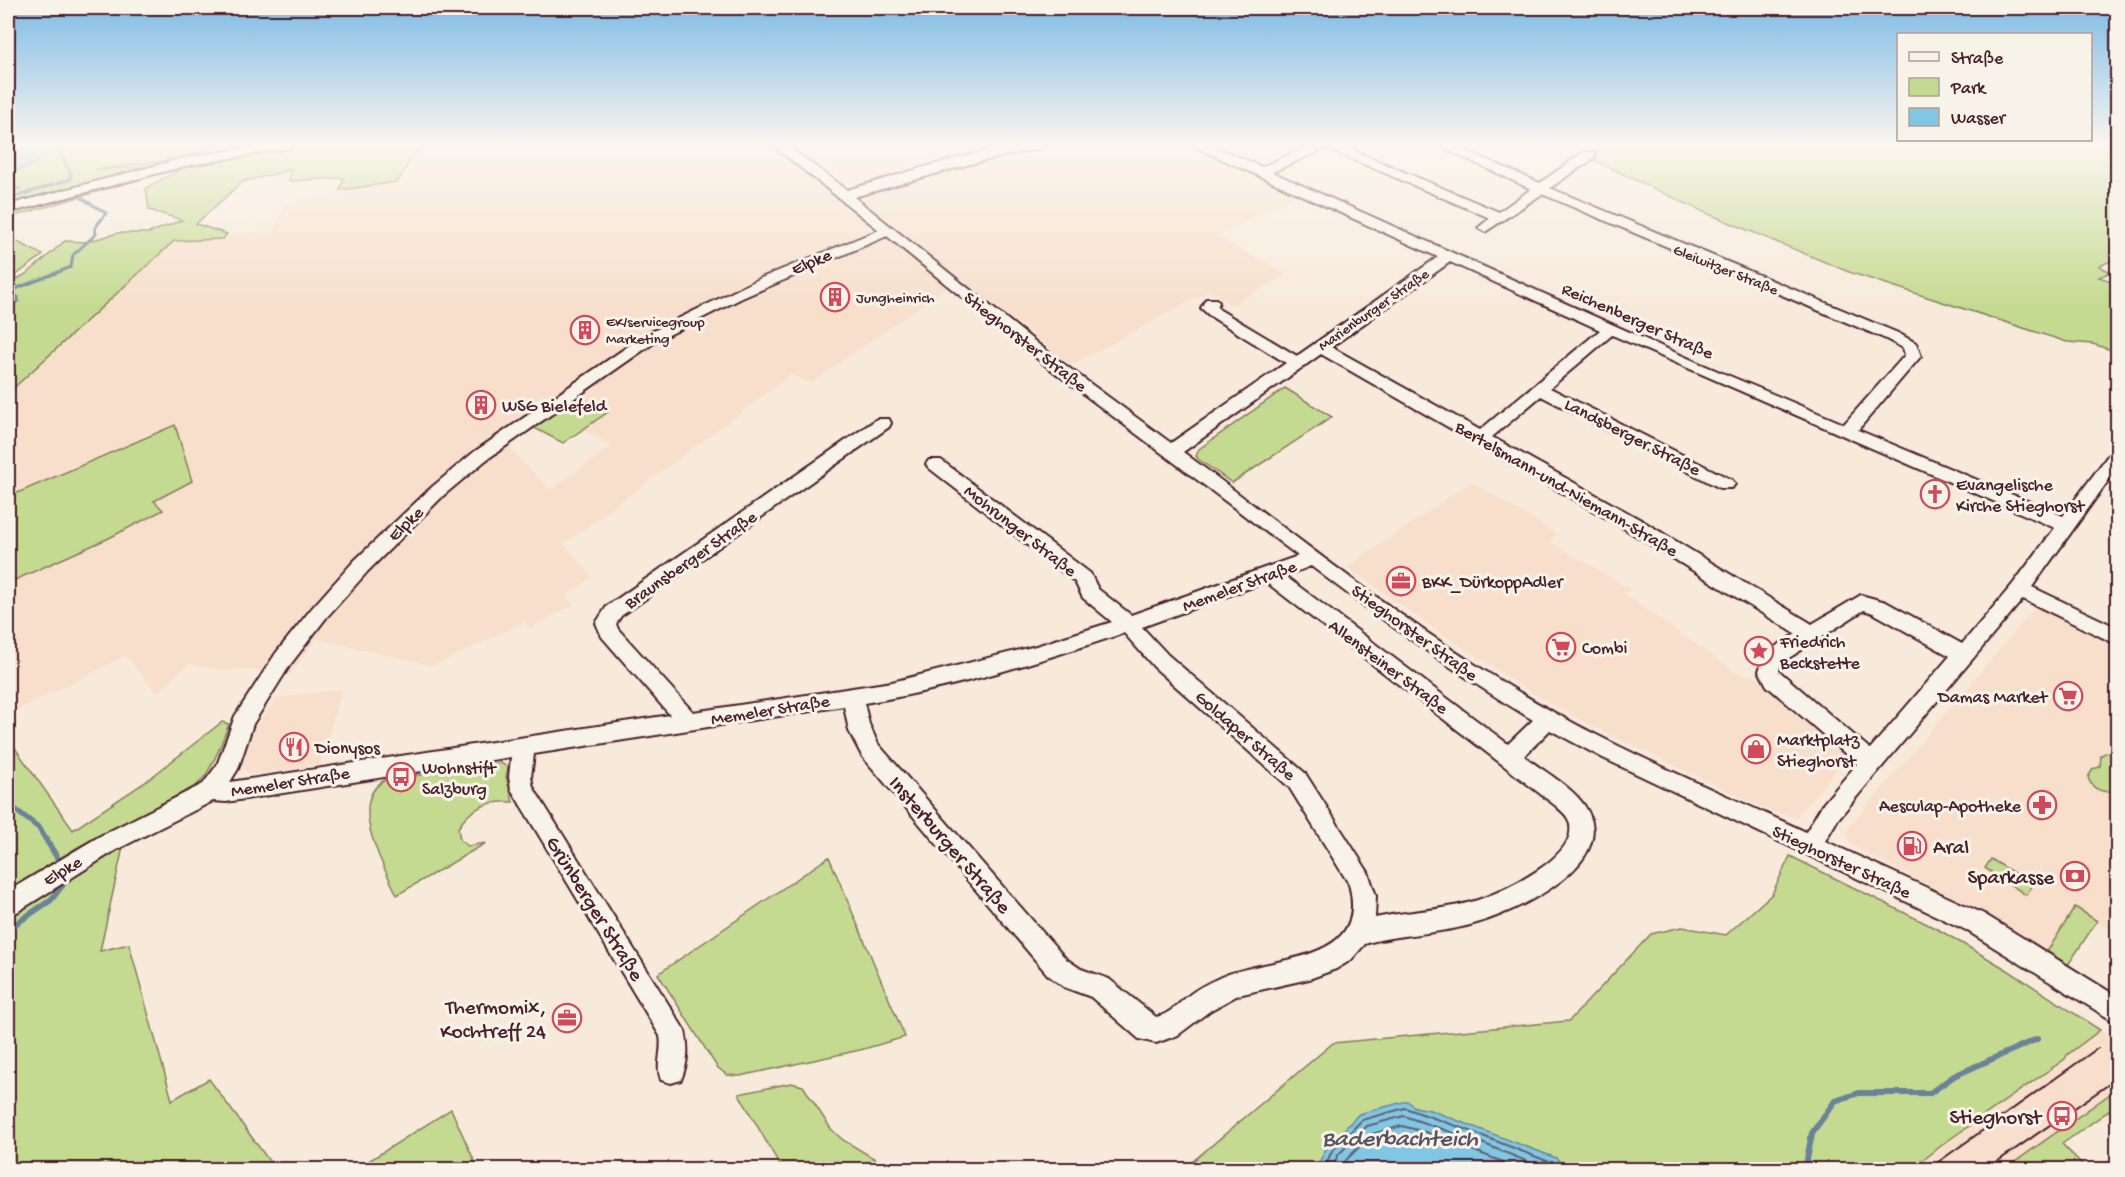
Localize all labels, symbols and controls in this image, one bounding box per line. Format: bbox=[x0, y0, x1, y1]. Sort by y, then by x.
legend bbox=[1897, 33, 2092, 141]
text: Straße bbox=[1951, 49, 2004, 70]
text: Park bbox=[1950, 79, 1987, 100]
text: Wasser bbox=[1951, 109, 2007, 130]
street label: Gleiwitzer Straße bbox=[1670, 242, 1781, 300]
street label: Elpke bbox=[789, 245, 836, 281]
street label: Marienburger Straße bbox=[1315, 266, 1433, 356]
street label: Reichenberger Straße bbox=[1558, 279, 1717, 365]
building icon: Jungheinrich bbox=[819, 281, 851, 313]
street label: Stieghorster Straße bbox=[959, 288, 1091, 398]
place label: Jungheinrich bbox=[856, 290, 935, 308]
building icon: EK/servicegroup Marketing bbox=[569, 314, 601, 346]
place label: EK/servicegroup Marketing bbox=[606, 314, 705, 349]
building icon: WSG Bielefeld bbox=[465, 389, 497, 421]
street label: Landsberger Straße bbox=[1560, 395, 1704, 482]
place label: WSG Bielefeld bbox=[502, 397, 608, 418]
street label: Bertelsmann-und-Niemann-Straße bbox=[1450, 417, 1681, 563]
place label: Evangelische Kirche Stieghorst bbox=[1956, 476, 2086, 518]
church icon: Evangelische Kirche Stieghorst bbox=[1919, 478, 1951, 510]
street label: Mohrunger Straße bbox=[959, 481, 1081, 583]
street label: Elpke bbox=[385, 502, 429, 547]
street label: Braunsberger Straße bbox=[620, 507, 762, 615]
street label: Memeler Straße bbox=[1180, 557, 1301, 618]
office icon: BKK_DürkoppAdler bbox=[1385, 565, 1417, 597]
place label: BKK_DürkoppAdler bbox=[1421, 573, 1564, 594]
street label: Stieghorster Straße bbox=[1346, 581, 1481, 687]
street label: Allensteiner Straße bbox=[1324, 616, 1452, 720]
supermarket icon: Combi bbox=[1545, 631, 1577, 663]
place label: Friedrich Beckstette bbox=[1779, 633, 1861, 675]
place icon: Friedrich Beckstette bbox=[1743, 635, 1775, 667]
place label: Combi bbox=[1582, 639, 1627, 660]
supermarket icon: Damas Market bbox=[2052, 680, 2084, 712]
street label: Goldaper Straße bbox=[1190, 688, 1299, 787]
place label: Damas Market bbox=[1937, 688, 2049, 709]
street label: Memeler Straße bbox=[709, 692, 832, 731]
restaurant icon: Dionysos bbox=[278, 731, 310, 763]
place label: Marktplatz Stieghorst bbox=[1777, 731, 1860, 773]
shop icon: Marktplatz Stieghorst bbox=[1740, 733, 1772, 765]
place label: Dionysos bbox=[314, 739, 381, 760]
place label: Wohnstift Salzburg bbox=[422, 759, 497, 801]
bus stop icon: Wohnstift Salzburg bbox=[385, 761, 417, 793]
street label: Memeler Straße bbox=[229, 764, 352, 803]
street label: Insterburger Straße bbox=[882, 772, 1016, 921]
pharmacy icon: Aesculap-Apotheke bbox=[2026, 789, 2058, 821]
place label: Aesculap-Apotheke bbox=[1879, 797, 2022, 818]
street label: Stieghorster Straße bbox=[1768, 822, 1914, 905]
fuel station icon: Aral bbox=[1896, 830, 1928, 862]
street label: Grünberger Straße bbox=[538, 833, 648, 988]
place label: Aral bbox=[1933, 837, 1969, 862]
street label: Elpke bbox=[40, 852, 87, 892]
bank icon: Sparkasse bbox=[2059, 860, 2091, 892]
place label: Sparkasse bbox=[1968, 867, 2055, 892]
place label: Thermomix, Kochtreff 24 bbox=[440, 997, 546, 1046]
office icon: Thermomix, Kochtreff 24 bbox=[551, 1002, 583, 1034]
bus stop icon: Stieghorst bbox=[2046, 1100, 2078, 1132]
place label: Stieghorst bbox=[1949, 1107, 2043, 1132]
water label: Baderbachteich bbox=[1322, 1126, 1479, 1155]

